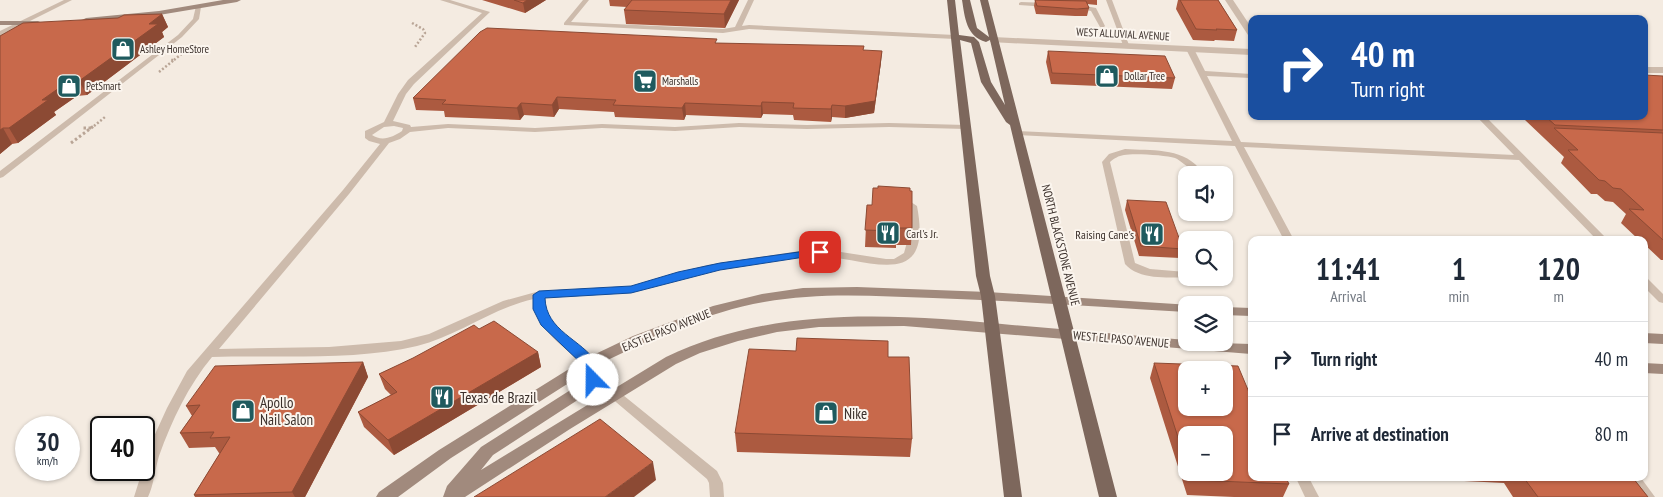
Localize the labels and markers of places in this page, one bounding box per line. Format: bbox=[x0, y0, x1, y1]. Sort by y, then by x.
shop icon: Ashley HomeStore bbox=[110, 36, 136, 62]
place label: Ashley HomeStore bbox=[140, 42, 210, 56]
shop icon: Dollar Tree bbox=[1094, 63, 1120, 89]
supermarket icon: Marshalls bbox=[632, 68, 658, 94]
place label: Dollar Tree bbox=[1124, 69, 1166, 83]
shop icon: PetSmart bbox=[56, 73, 82, 99]
place label: Marshalls bbox=[662, 74, 699, 88]
place label: PetSmart bbox=[86, 79, 121, 93]
restaurant icon: Carl's Jr. bbox=[875, 220, 901, 246]
restaurant icon: Raising Cane's bbox=[1139, 221, 1165, 247]
place label: Carl's Jr. bbox=[906, 226, 938, 241]
place label: Raising Cane's bbox=[1075, 227, 1134, 242]
pin bbox=[799, 231, 841, 273]
restaurant icon: Texas de Brazil bbox=[429, 384, 455, 410]
place label: Texas de Brazil bbox=[460, 388, 537, 407]
place label: Apollo Nail Salon bbox=[260, 393, 313, 429]
shop icon: Apollo Nail Salon bbox=[230, 398, 256, 424]
shop icon: Nike bbox=[813, 400, 839, 426]
place label: Nike bbox=[844, 404, 867, 423]

